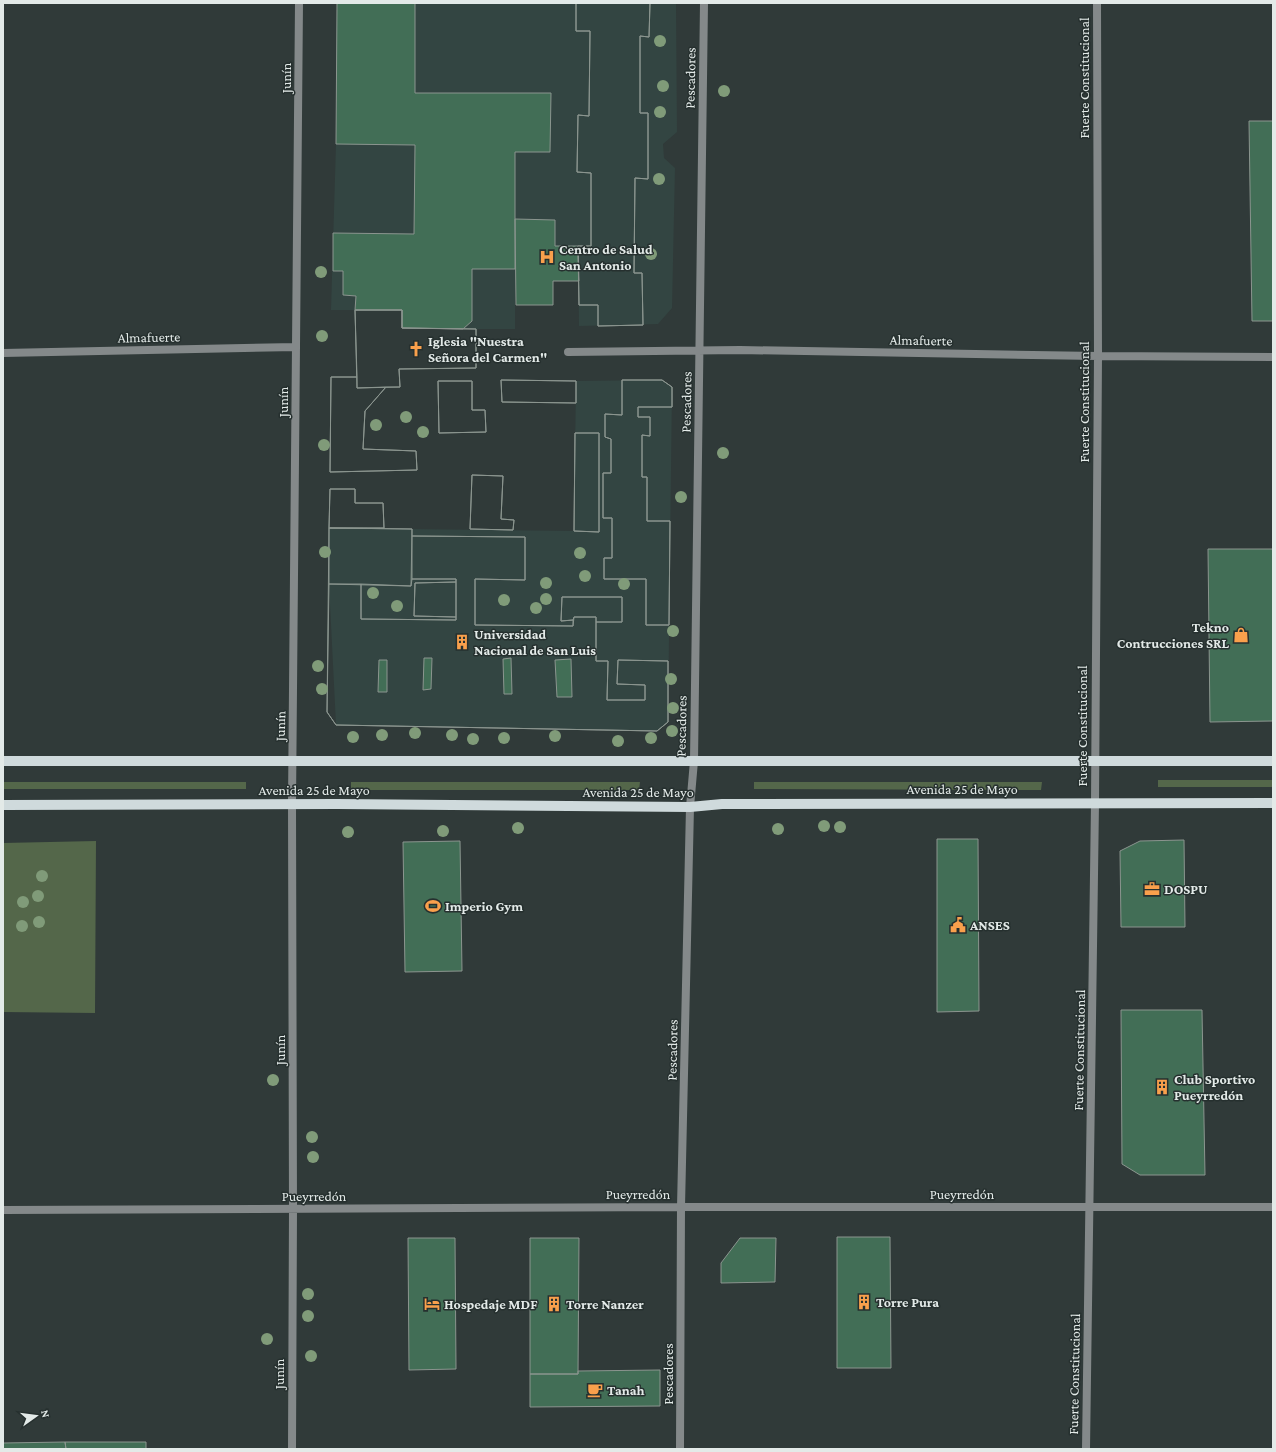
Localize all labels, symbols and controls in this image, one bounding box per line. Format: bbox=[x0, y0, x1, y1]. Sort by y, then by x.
street label: Fuerte Constitucional bbox=[1076, 17, 1092, 139]
street label: Pescadores bbox=[681, 47, 699, 109]
street label: Junín bbox=[278, 62, 294, 95]
place label: Centro de Salud San Antonio bbox=[559, 241, 653, 273]
hospital icon: Centro de Salud San Antonio bbox=[538, 248, 556, 266]
street label: Almafuerte bbox=[117, 328, 181, 346]
street label: Almafuerte bbox=[889, 331, 953, 349]
place label: Iglesia "Nuestra Señora del Carmen" bbox=[428, 333, 547, 365]
church icon: Iglesia "Nuestra Señora del Carmen" bbox=[407, 340, 425, 358]
street label: Fuerte Constitucional bbox=[1076, 341, 1092, 463]
street label: Pescadores bbox=[677, 371, 695, 433]
street label: Junín bbox=[275, 386, 291, 419]
place label: Tekno Contrucciones SRL bbox=[1117, 619, 1229, 651]
place label: Universidad Nacional de San Luis bbox=[474, 626, 596, 658]
shop icon: Tekno Contrucciones SRL bbox=[1232, 626, 1250, 644]
building icon: Universidad Nacional de San Luis bbox=[453, 633, 471, 651]
street label: Fuerte Constitucional bbox=[1074, 665, 1090, 787]
street label: Pescadores bbox=[672, 695, 690, 757]
street label: Junín bbox=[272, 710, 288, 743]
street label: Avenida 25 de Mayo bbox=[906, 781, 1018, 797]
street label: Avenida 25 de Mayo bbox=[258, 782, 370, 798]
street label: Avenida 25 de Mayo bbox=[582, 784, 694, 800]
office icon: DOSPU bbox=[1143, 880, 1161, 898]
place label: DOSPU bbox=[1164, 881, 1208, 897]
sports icon: Imperio Gym bbox=[424, 897, 442, 915]
place label: Imperio Gym bbox=[445, 898, 523, 914]
public building icon: ANSES bbox=[949, 916, 967, 934]
place label: ANSES bbox=[969, 917, 1010, 933]
street label: Fuerte Constitucional bbox=[1070, 989, 1088, 1111]
street label: Pescadores bbox=[663, 1019, 681, 1081]
street label: Junín bbox=[272, 1034, 288, 1067]
place label: Club Sportivo Pueyrredón bbox=[1174, 1071, 1255, 1103]
building icon: Club Sportivo Pueyrredón bbox=[1153, 1078, 1171, 1096]
street label: Pueyrredón bbox=[606, 1186, 671, 1202]
street label: Pueyrredón bbox=[930, 1186, 995, 1202]
street label: Pueyrredón bbox=[282, 1188, 347, 1204]
building icon: Torre Pura bbox=[855, 1293, 873, 1311]
place label: Torre Pura bbox=[876, 1294, 939, 1310]
hotel icon: Hospedaje MDF bbox=[423, 1295, 441, 1313]
building icon: Torre Nanzer bbox=[545, 1295, 563, 1313]
place label: Hospedaje MDF bbox=[444, 1296, 538, 1313]
place label: Torre Nanzer bbox=[566, 1296, 644, 1312]
street label: Fuerte Constitucional bbox=[1065, 1313, 1083, 1435]
street label: Pescadores bbox=[660, 1343, 676, 1405]
street label: Junín bbox=[271, 1358, 287, 1391]
cafe icon: Tanah bbox=[586, 1381, 604, 1399]
place label: Tanah bbox=[607, 1382, 645, 1398]
north arrow bbox=[16, 1396, 56, 1436]
text: N bbox=[39, 1408, 53, 1419]

